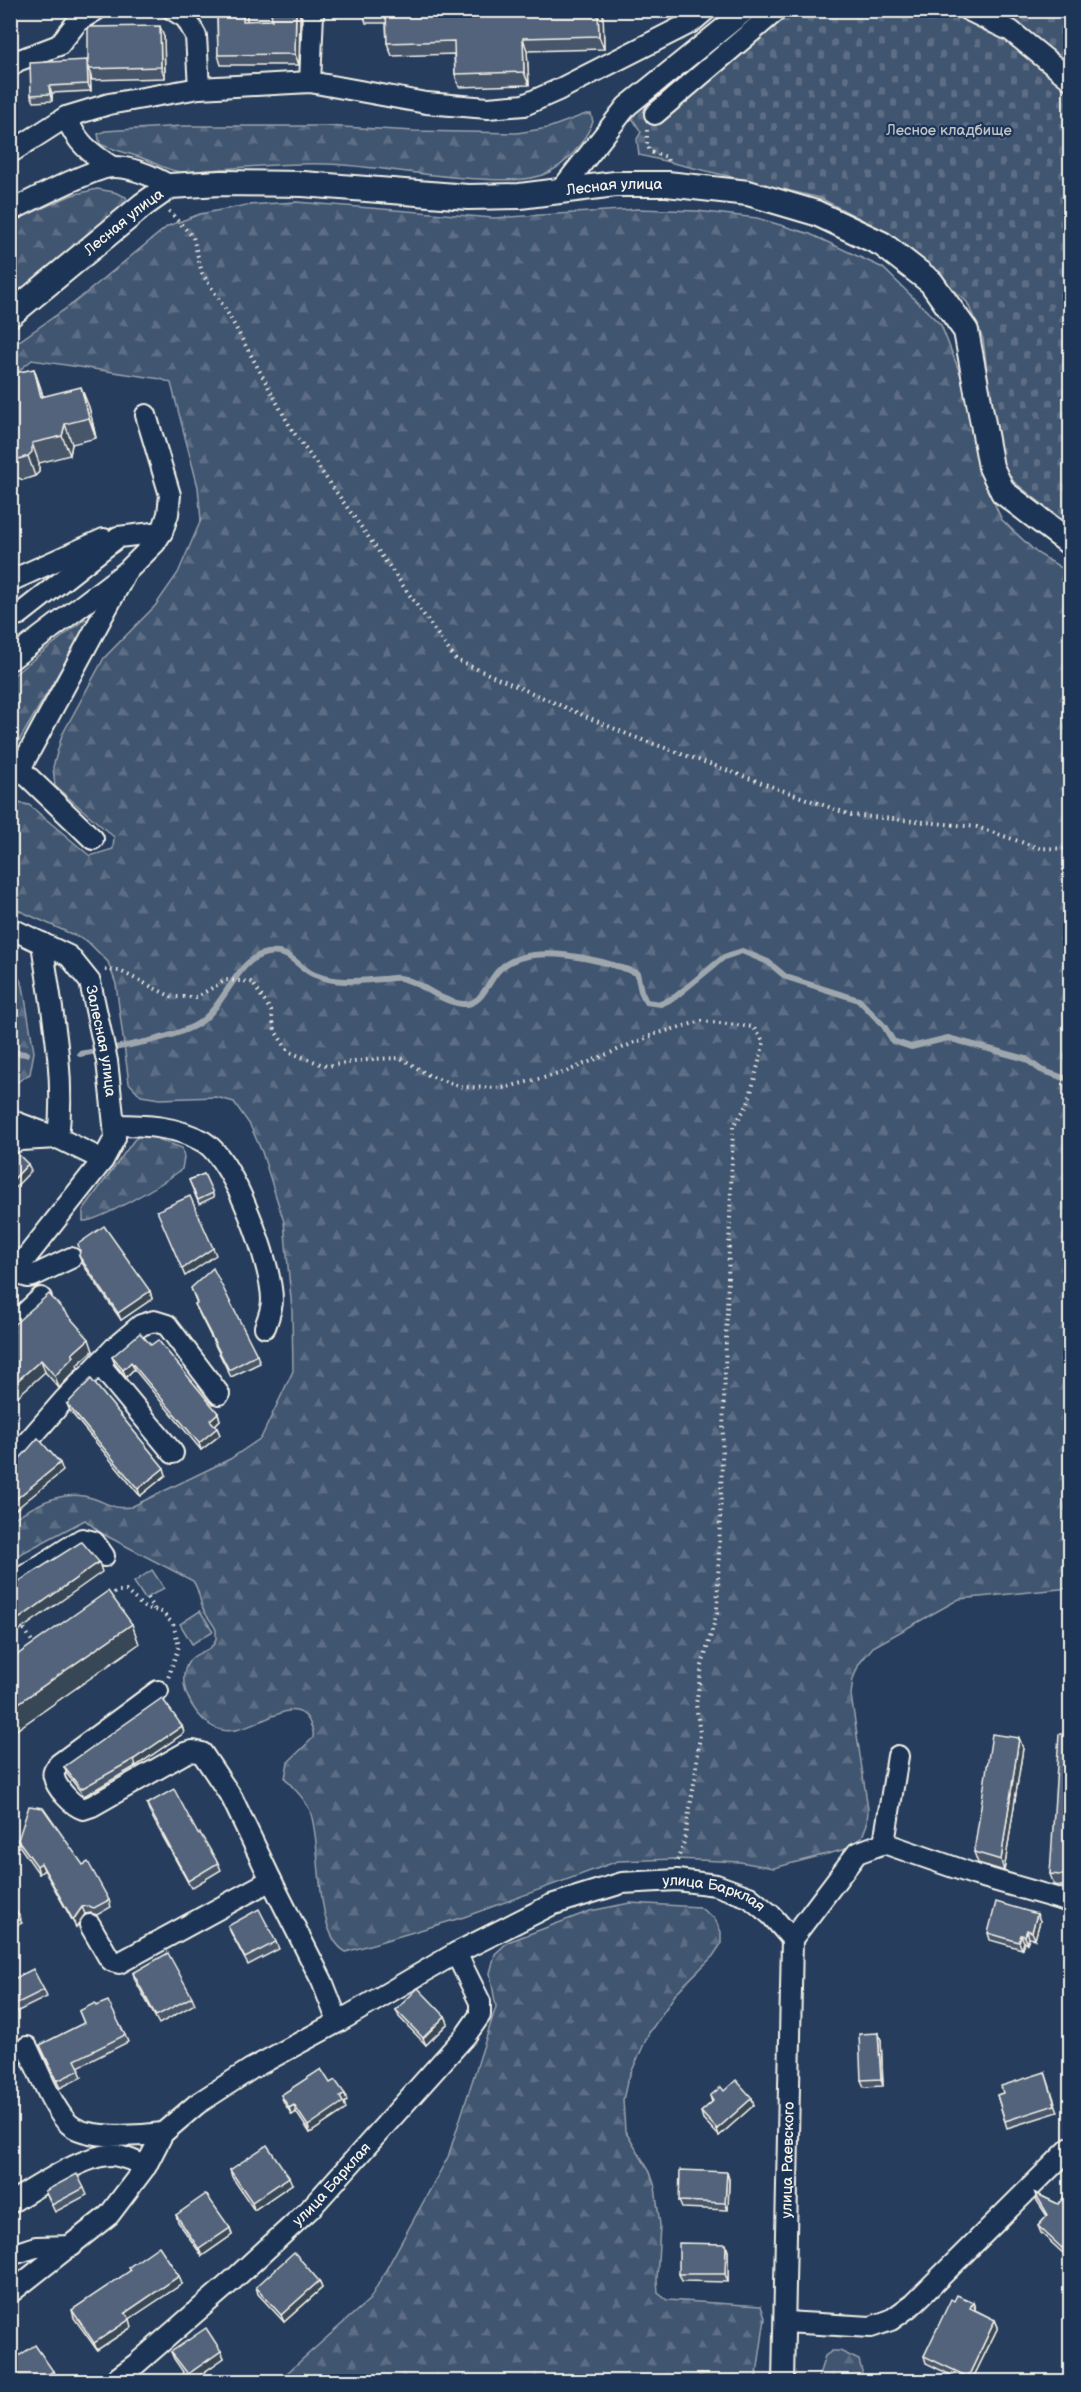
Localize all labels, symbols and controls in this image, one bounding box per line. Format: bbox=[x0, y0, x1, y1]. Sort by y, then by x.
park label: Лесное кладбище bbox=[885, 121, 1012, 140]
street label: Лесная улица bbox=[564, 174, 662, 200]
street label: Лесная улица bbox=[79, 184, 167, 260]
street label: Залесная улица bbox=[81, 984, 120, 1098]
street label: улица Барклая bbox=[662, 1870, 769, 1916]
street label: улица Раевского bbox=[777, 2101, 798, 2218]
street label: улица Барклая bbox=[288, 2138, 375, 2230]

